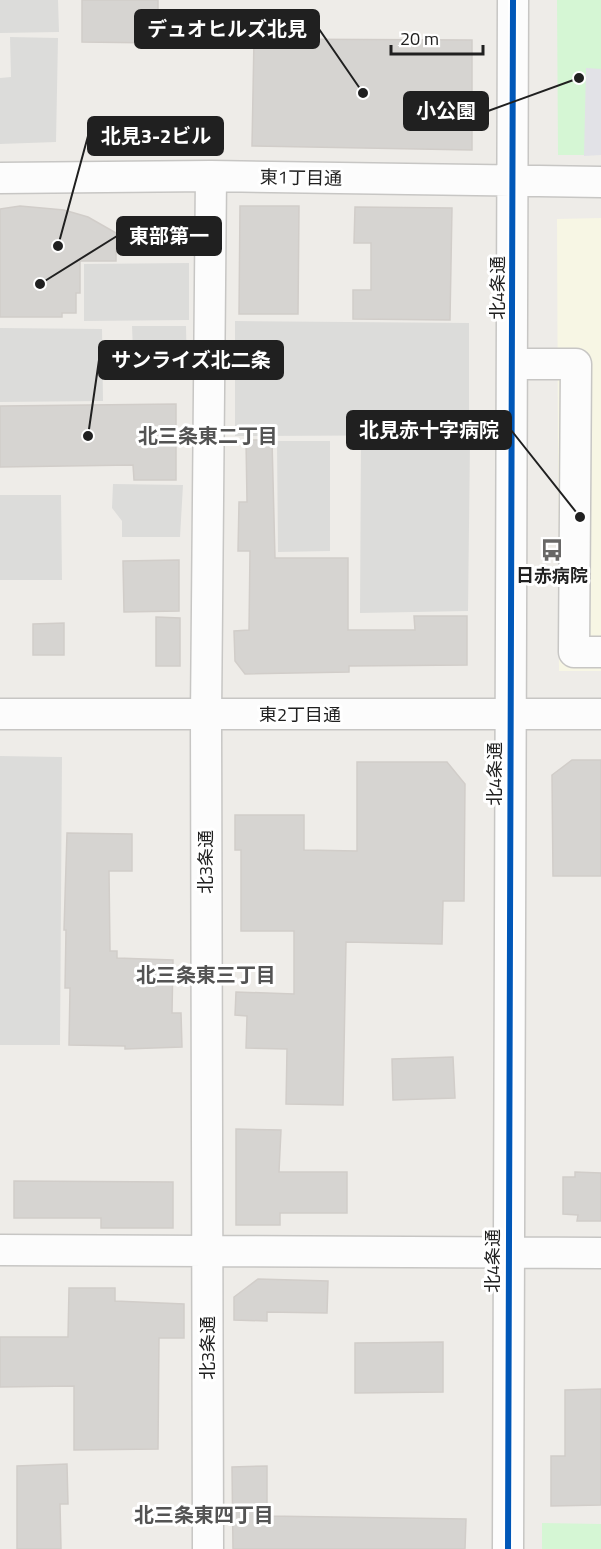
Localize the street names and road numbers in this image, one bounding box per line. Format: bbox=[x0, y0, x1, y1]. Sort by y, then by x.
street label: 東1丁目通 bbox=[260, 163, 342, 192]
street label: 北4条通 bbox=[484, 256, 511, 320]
street label: 東2丁目通 bbox=[259, 701, 341, 728]
street label: 北4条通 bbox=[481, 742, 508, 806]
street label: 北3条通 bbox=[192, 830, 219, 894]
street label: 北4条通 bbox=[479, 1229, 506, 1293]
street label: 北3条通 bbox=[194, 1316, 221, 1380]

